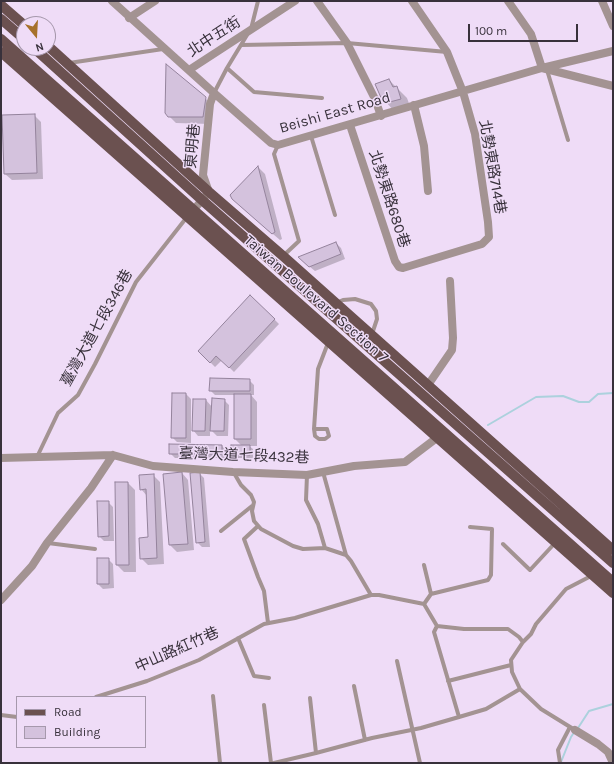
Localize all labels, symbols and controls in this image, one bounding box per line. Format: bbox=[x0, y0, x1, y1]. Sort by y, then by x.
street label: 北中五街 bbox=[184, 13, 244, 61]
north arrow bbox=[16, 16, 56, 56]
scale bar bbox=[470, 16, 580, 42]
text: 100 m bbox=[475, 24, 507, 38]
text: N bbox=[34, 40, 45, 54]
street label: Beishi East Road bbox=[277, 89, 393, 137]
street label: 北勢東路714巷 bbox=[475, 118, 509, 216]
street label: 東明巷 bbox=[182, 123, 204, 169]
street label: 北勢東路680巷 bbox=[365, 148, 413, 250]
street label: Taiwan Boulevard Section 7 bbox=[240, 231, 392, 367]
street label: 臺灣大道七段346巷 bbox=[57, 266, 137, 390]
street label: 臺灣大道七段432巷 bbox=[178, 445, 310, 467]
street label: 中山路紅竹巷 bbox=[132, 623, 222, 677]
legend bbox=[16, 696, 146, 748]
text: Road bbox=[54, 705, 82, 719]
text: Building bbox=[54, 725, 100, 739]

